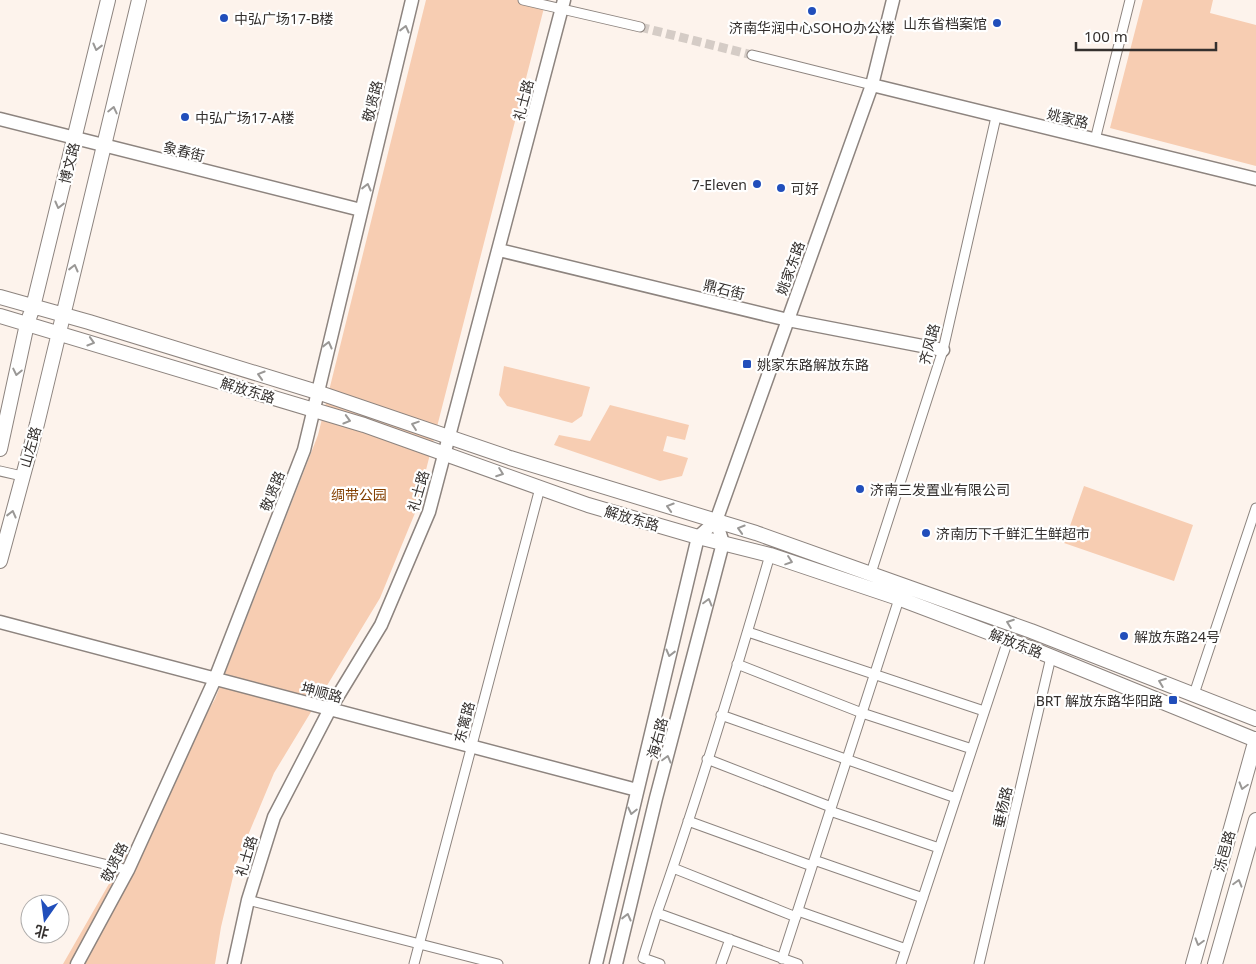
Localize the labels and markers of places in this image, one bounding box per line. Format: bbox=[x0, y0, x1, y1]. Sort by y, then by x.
marker: 济南华润中心SOHO办公楼 bbox=[806, 5, 818, 17]
place label: 中弘广场17-B楼 bbox=[234, 9, 334, 28]
marker: 中弘广场17-B楼 bbox=[218, 12, 230, 24]
place label: 山东省档案馆 bbox=[903, 14, 987, 33]
marker: 山东省档案馆 bbox=[991, 17, 1003, 29]
place label: 济南华润中心SOHO办公楼 bbox=[729, 18, 895, 37]
place label: 中弘广场17-A楼 bbox=[195, 108, 294, 127]
marker: 中弘广场17-A楼 bbox=[179, 111, 191, 123]
place label: 7-Eleven bbox=[692, 175, 747, 194]
marker: 7-Eleven bbox=[751, 178, 763, 190]
place label: 可好 bbox=[791, 179, 819, 198]
marker: 可好 bbox=[775, 182, 787, 194]
place label: 姚家东路解放东路 bbox=[757, 355, 869, 374]
marker: 姚家东路解放东路 bbox=[741, 358, 753, 370]
place label: 济南三发置业有限公司 bbox=[870, 480, 1010, 499]
marker: 济南三发置业有限公司 bbox=[854, 483, 866, 495]
place label: 济南历下千鲜汇生鲜超市 bbox=[936, 524, 1090, 543]
marker: 济南历下千鲜汇生鲜超市 bbox=[920, 527, 932, 539]
place label: 解放东路24号 bbox=[1134, 627, 1220, 646]
marker: 解放东路24号 bbox=[1118, 630, 1130, 642]
place label: BRT 解放东路华阳路 bbox=[1036, 691, 1163, 710]
marker: BRT 解放东路华阳路 bbox=[1167, 694, 1179, 706]

